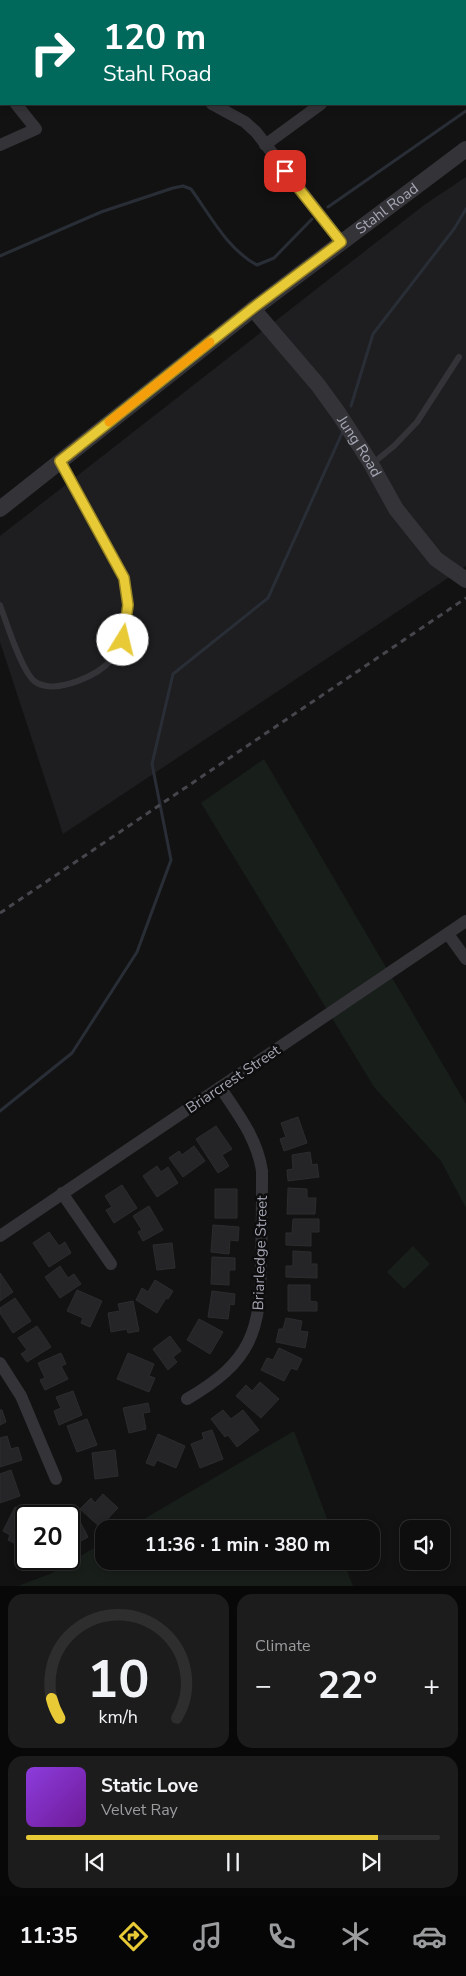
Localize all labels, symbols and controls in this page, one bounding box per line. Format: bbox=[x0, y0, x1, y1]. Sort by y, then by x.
text: 120 m bbox=[103, 14, 206, 61]
icon: right bbox=[20, 20, 85, 85]
text: Stahl Road bbox=[103, 59, 212, 89]
pin bbox=[264, 150, 306, 192]
icon: arrive bbox=[271, 157, 299, 185]
street label: Stahl Road bbox=[351, 178, 423, 239]
street label: Jung Road bbox=[332, 411, 386, 481]
position arrow bbox=[96, 613, 148, 665]
street label: Briarcrest Street bbox=[182, 1040, 285, 1118]
street label: Briarledge Street bbox=[248, 1194, 272, 1311]
speed limit sign: 20 bbox=[15, 1505, 80, 1570]
map controls bbox=[400, 1520, 450, 1570]
button: sound bbox=[400, 1520, 450, 1570]
text: 11:36 · 1 min · 380 m bbox=[145, 1532, 330, 1558]
text: Climate bbox=[255, 1635, 310, 1657]
text: 10 bbox=[87, 1644, 150, 1715]
text: 22° bbox=[317, 1660, 378, 1711]
text: − bbox=[255, 1667, 272, 1705]
text: + bbox=[423, 1667, 440, 1705]
text: km/h bbox=[99, 1705, 138, 1729]
text: Static Love bbox=[101, 1773, 198, 1799]
text: Velvet Ray bbox=[101, 1799, 178, 1821]
icon: previous bbox=[81, 1848, 109, 1876]
icon: pause bbox=[219, 1848, 247, 1876]
icon: next bbox=[357, 1848, 385, 1876]
icon: directions bbox=[116, 1919, 151, 1954]
icon: music bbox=[190, 1919, 225, 1954]
icon: phone bbox=[264, 1919, 299, 1954]
icon: climate bbox=[338, 1919, 373, 1954]
icon: car bbox=[412, 1919, 447, 1954]
text: 11:35 bbox=[19, 1921, 78, 1951]

